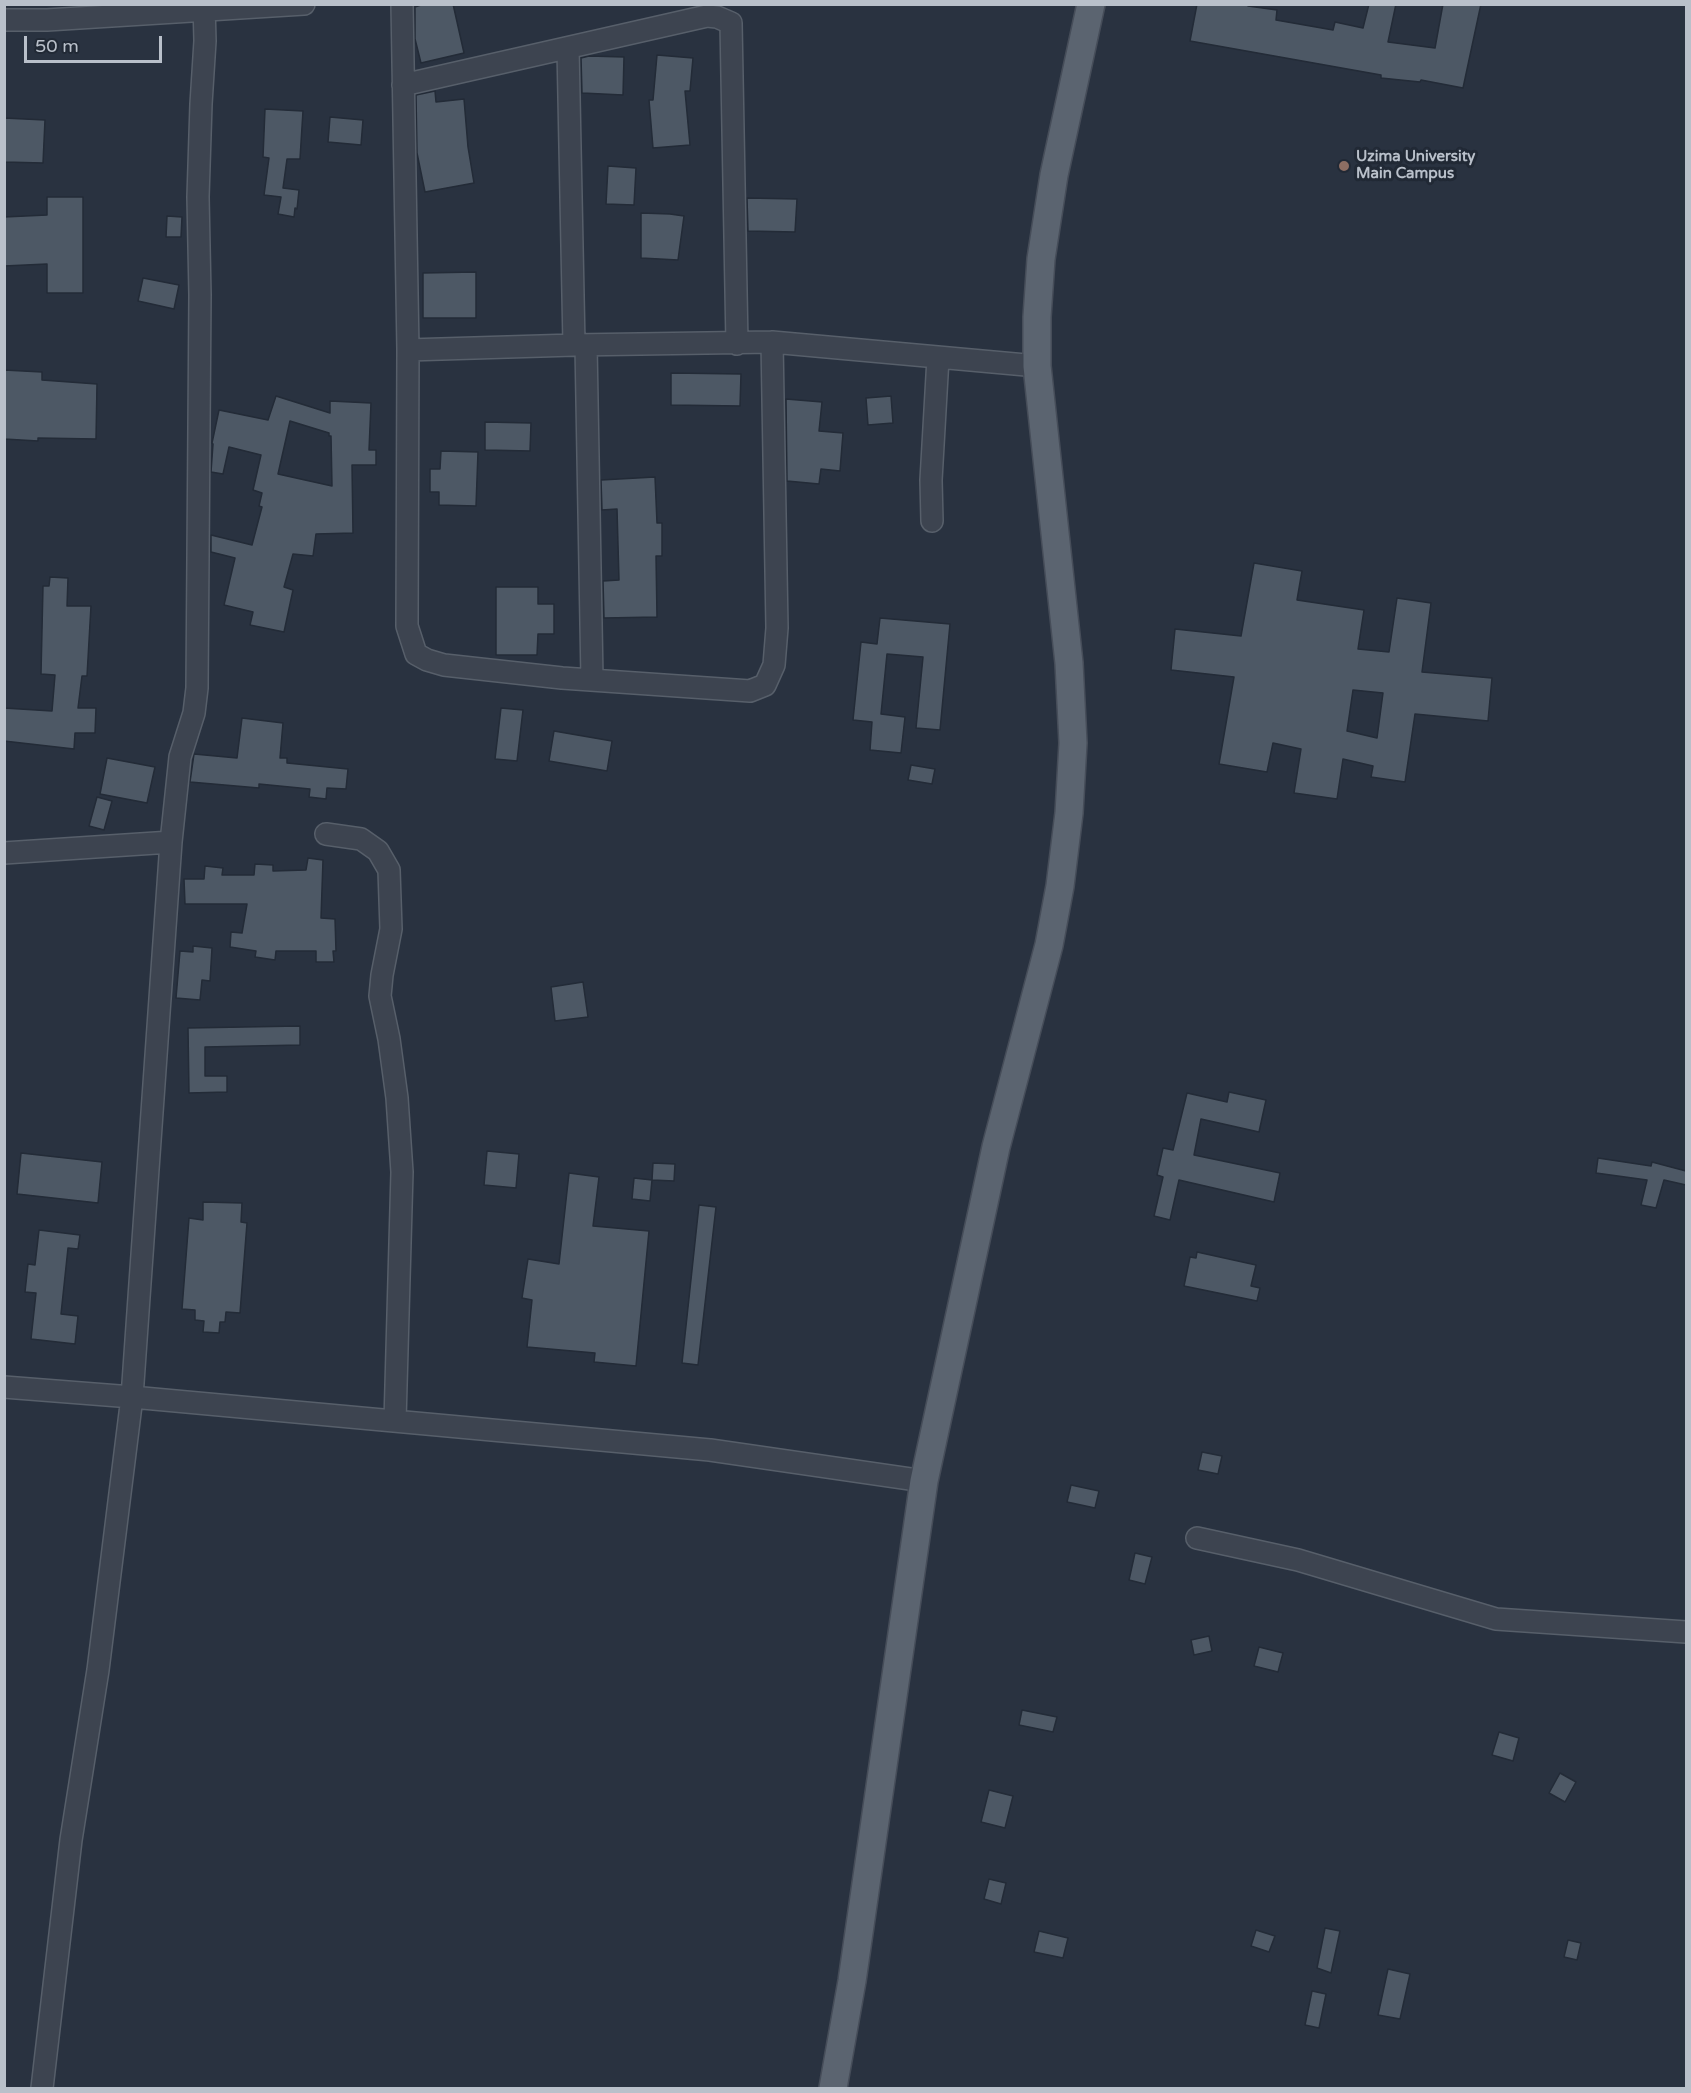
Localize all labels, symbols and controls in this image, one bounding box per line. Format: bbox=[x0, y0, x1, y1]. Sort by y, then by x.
scale bar bbox=[27, 24, 165, 62]
text: 50 m bbox=[35, 35, 79, 57]
place label: Uzima University Main Campus bbox=[1356, 148, 1475, 183]
marker: Uzima University Main Campus bbox=[1337, 159, 1351, 173]

